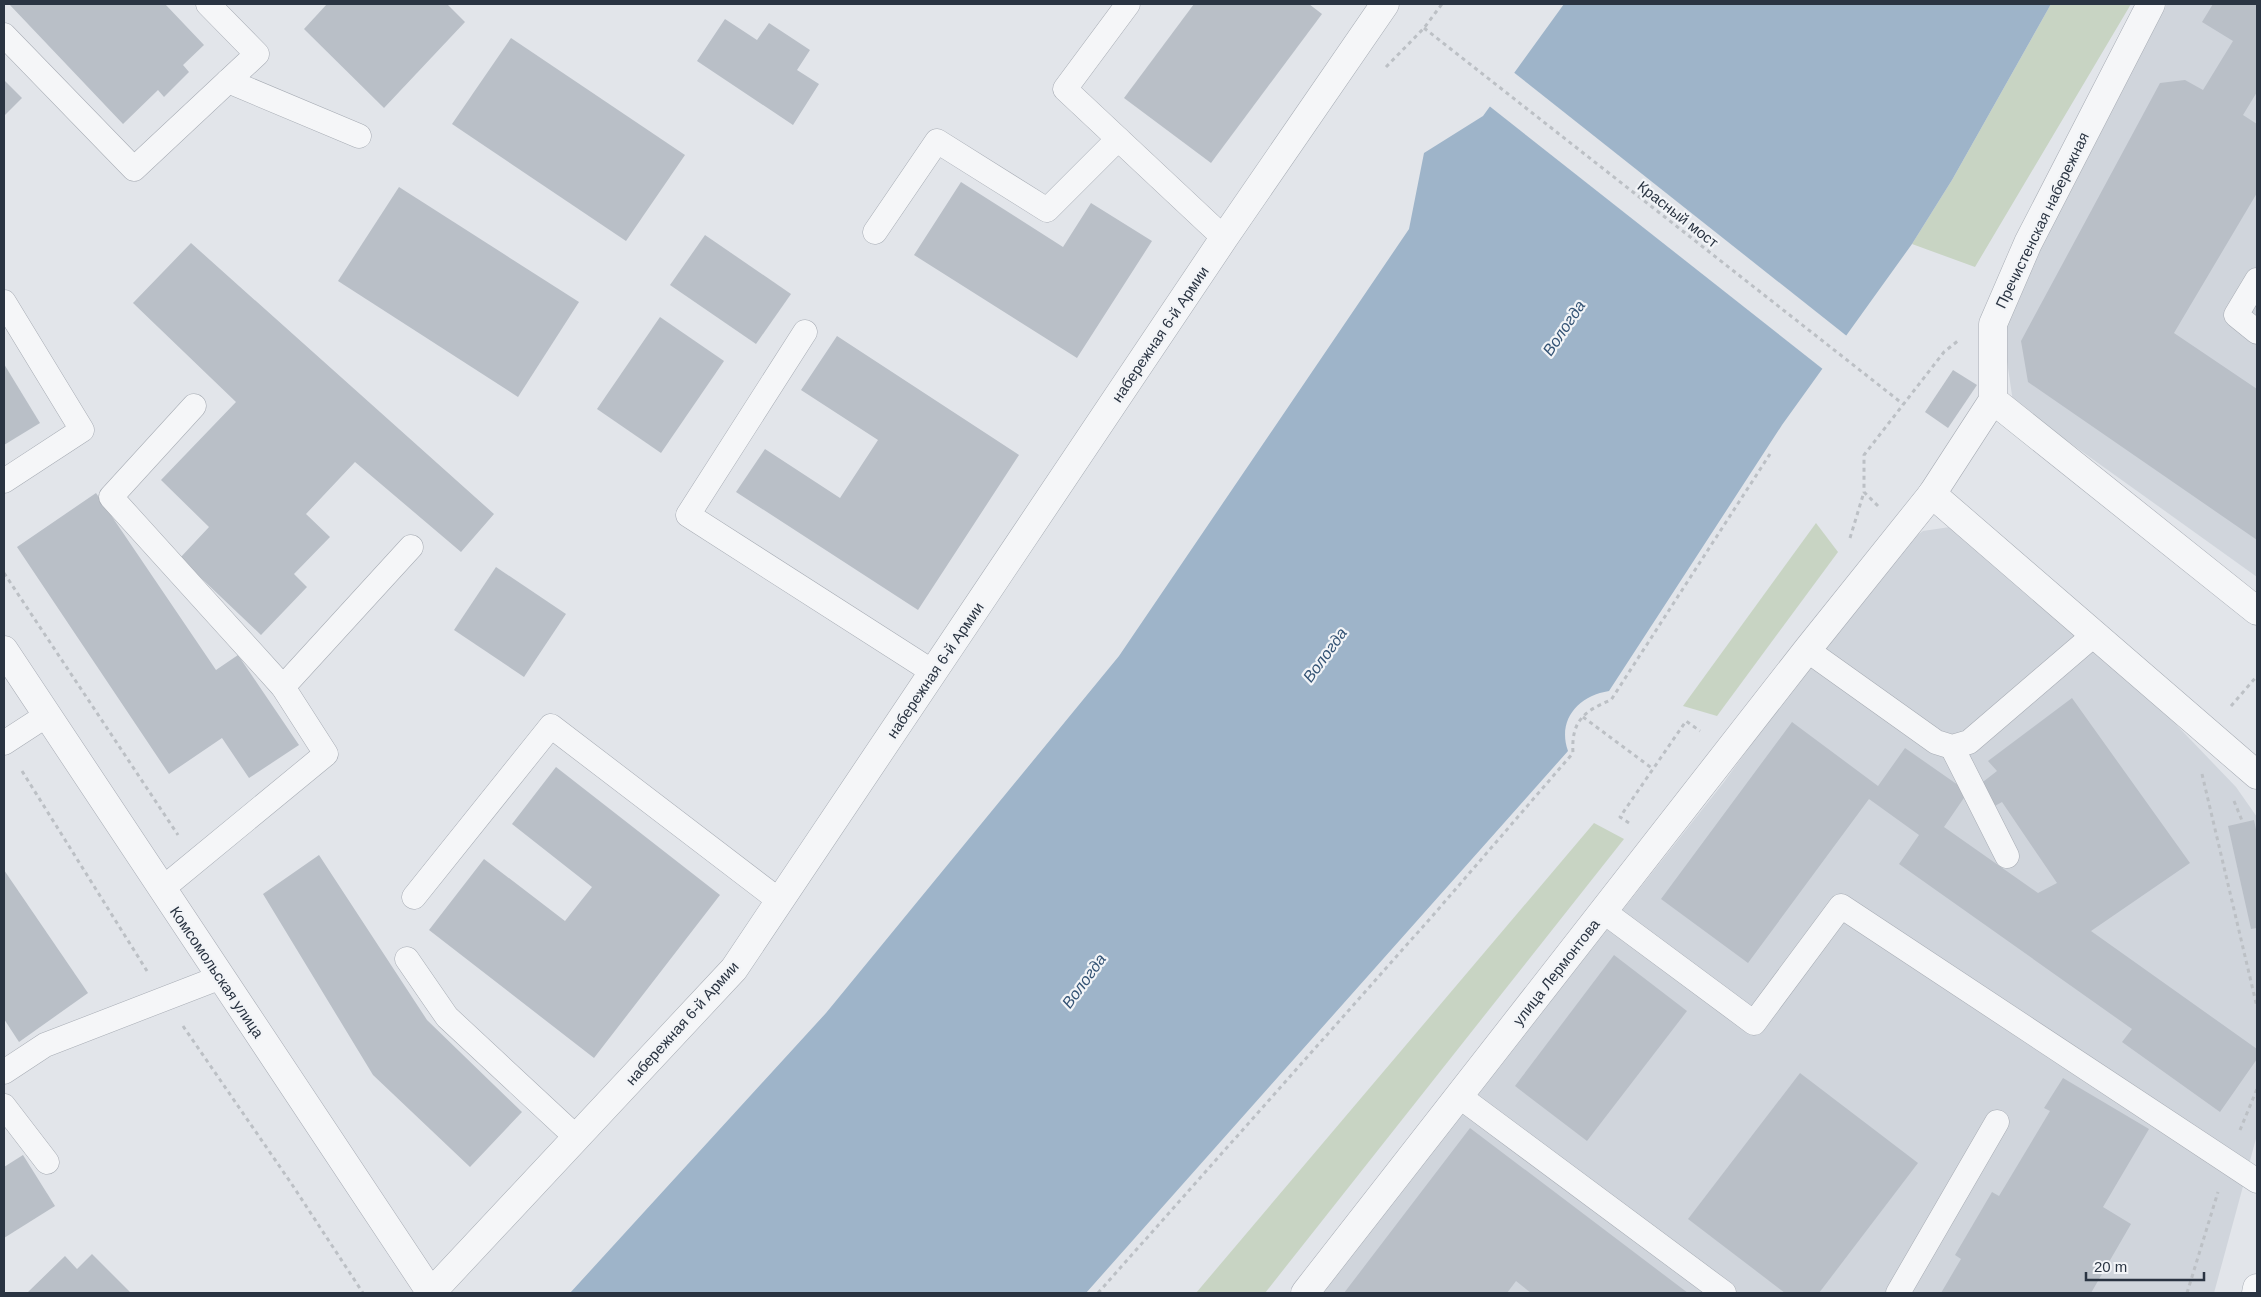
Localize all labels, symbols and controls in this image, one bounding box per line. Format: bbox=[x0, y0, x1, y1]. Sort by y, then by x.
street label: Пречистенская набережная bbox=[1992, 129, 2092, 311]
street label: Красный мост bbox=[1634, 177, 1722, 251]
street label: набережная 6-й Армии bbox=[1108, 263, 1212, 405]
water label: Вологда bbox=[1539, 297, 1589, 359]
street label: набережная 6-й Армии bbox=[883, 599, 987, 741]
water label: Вологда bbox=[1300, 625, 1350, 685]
street label: Комсомольская улица bbox=[167, 903, 268, 1041]
street label: улица Лермонтова bbox=[1509, 915, 1603, 1028]
water label: Вологда bbox=[1059, 951, 1109, 1011]
street label: набережная 6-й Армии bbox=[622, 958, 742, 1088]
scale bar bbox=[2086, 1250, 2204, 1282]
text: 20 m bbox=[2094, 1258, 2127, 1275]

